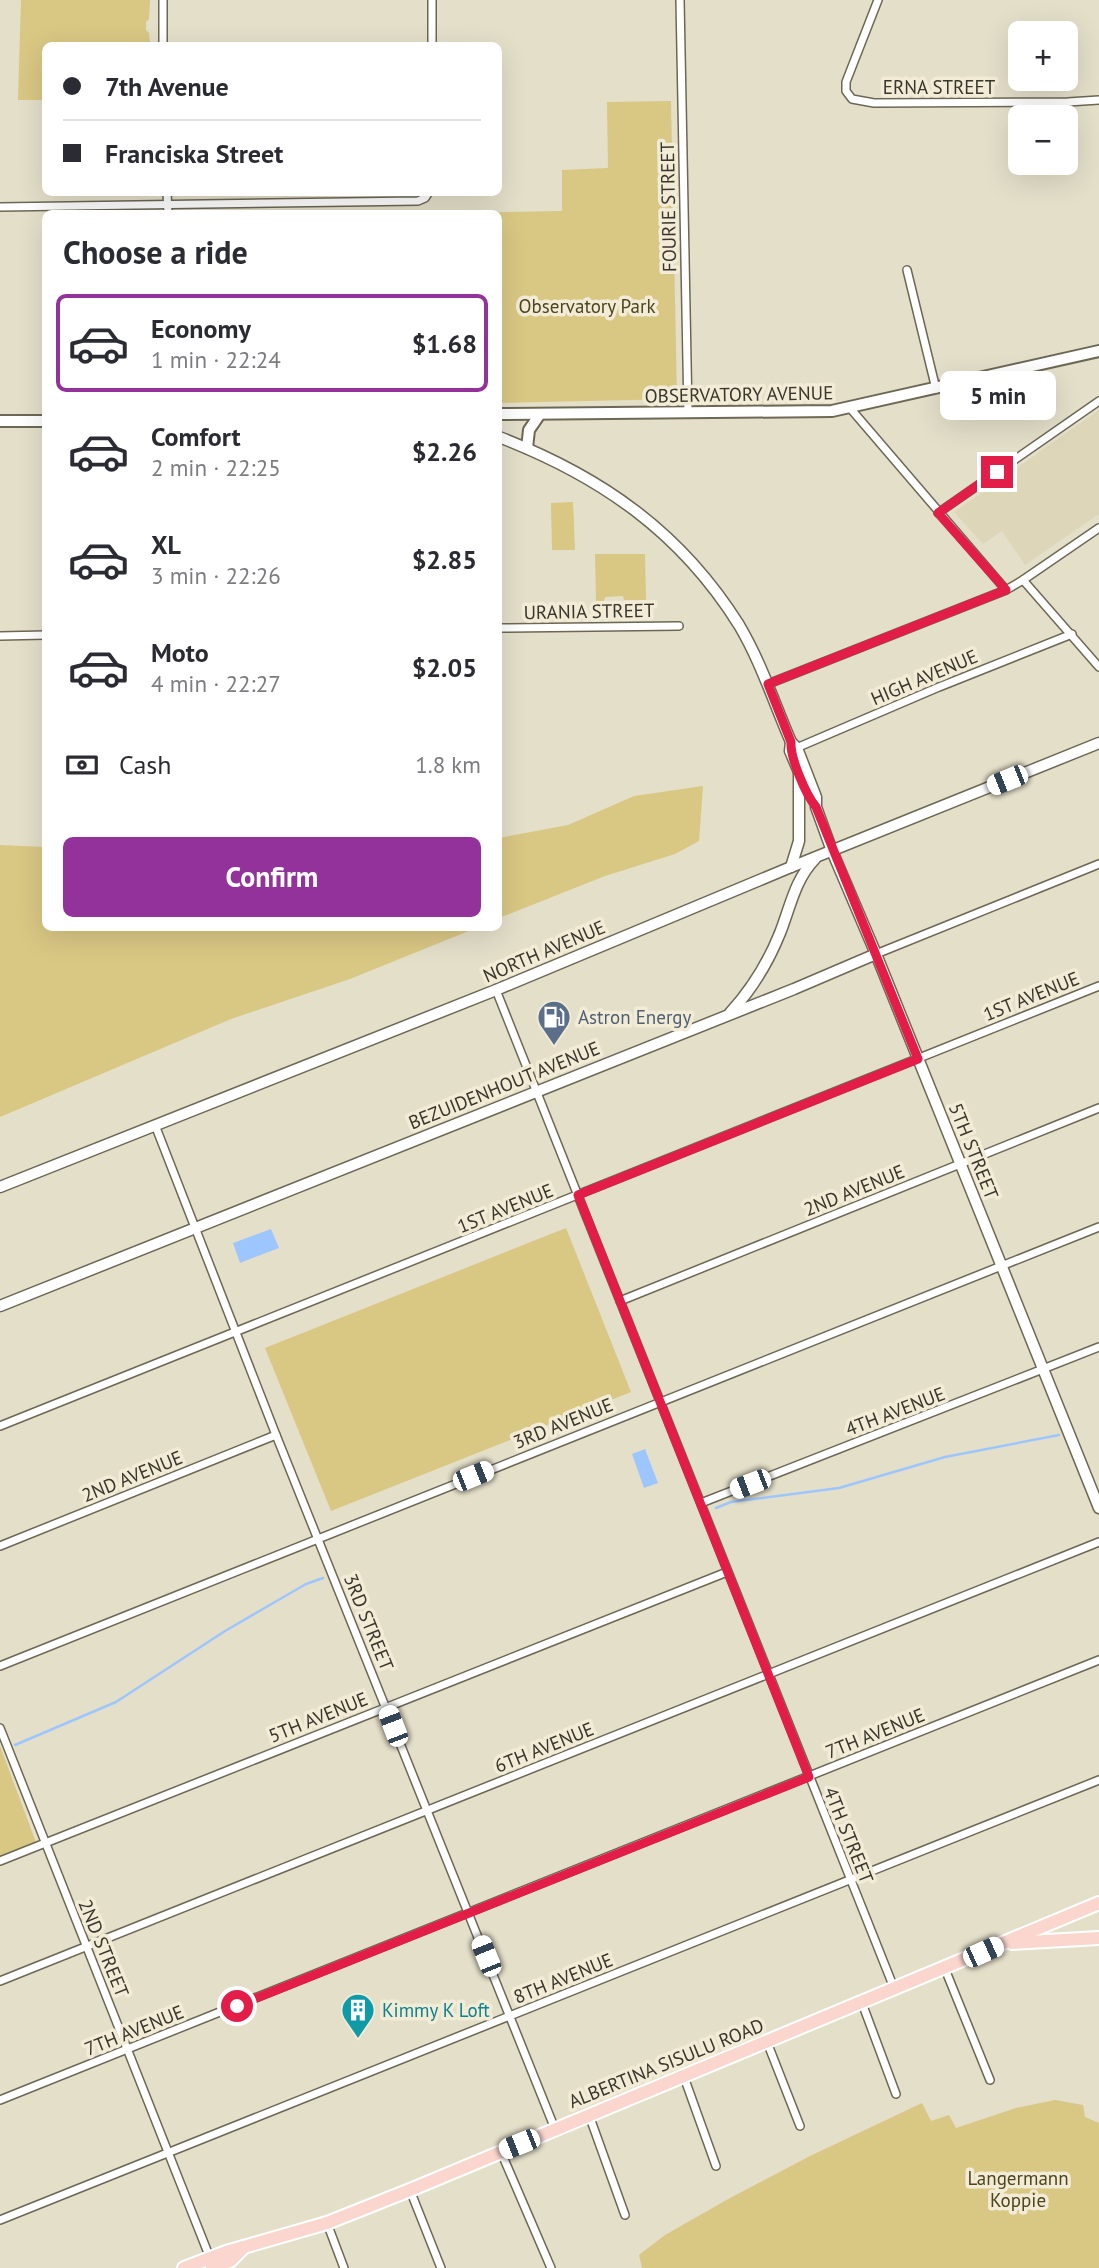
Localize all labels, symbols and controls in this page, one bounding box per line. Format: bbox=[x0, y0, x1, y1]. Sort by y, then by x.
map controls bbox=[1008, 21, 1078, 175]
button: + bbox=[1008, 21, 1078, 91]
text: 7th Avenue bbox=[105, 70, 229, 103]
street label: ERNA STREET bbox=[883, 75, 996, 99]
button: − bbox=[1008, 105, 1078, 175]
text: Franciska Street bbox=[105, 137, 283, 170]
street label: FOURIE STREET bbox=[655, 141, 681, 272]
text: Choose a ride bbox=[63, 231, 248, 273]
park label: Observatory Park bbox=[518, 294, 656, 318]
icon: car bbox=[67, 312, 130, 375]
text: Economy bbox=[151, 312, 251, 345]
text: $1.68 bbox=[412, 327, 477, 360]
text: 1 min · 22:24 bbox=[151, 345, 281, 374]
callout: 5 min bbox=[939, 370, 1055, 420]
street label: OBSERVATORY AVENUE bbox=[645, 380, 833, 408]
text: 5 min bbox=[970, 381, 1026, 410]
icon: car bbox=[67, 420, 130, 483]
text: Comfort bbox=[151, 420, 241, 453]
text: $2.26 bbox=[412, 435, 477, 468]
text: 2 min · 22:25 bbox=[151, 453, 281, 482]
route end bbox=[981, 456, 1013, 488]
icon: car bbox=[67, 528, 130, 591]
text: XL bbox=[151, 528, 181, 561]
text: $2.85 bbox=[412, 543, 477, 576]
text: 3 min · 22:26 bbox=[151, 561, 281, 590]
street label: URANIA STREET bbox=[523, 598, 655, 624]
icon: car bbox=[67, 636, 130, 699]
text: Moto bbox=[151, 636, 209, 669]
street label: HIGH AVENUE bbox=[867, 644, 981, 710]
text: $2.05 bbox=[412, 651, 477, 684]
text: 4 min · 22:27 bbox=[151, 669, 281, 698]
icon: cash bbox=[63, 746, 101, 784]
text: Cash bbox=[119, 748, 171, 781]
text: 1.8 km bbox=[415, 750, 481, 779]
car bbox=[984, 762, 1031, 798]
button: Confirm bbox=[63, 837, 481, 917]
street label: NORTH AVENUE bbox=[479, 914, 609, 988]
street label: 1ST AVENUE bbox=[980, 966, 1082, 1026]
fuel station icon: Astron Energy bbox=[535, 998, 573, 1047]
place label: Astron Energy bbox=[578, 1005, 692, 1029]
street label: BEZUIDENHOUT AVENUE bbox=[405, 1036, 603, 1134]
street label: 5TH STREET bbox=[944, 1099, 1004, 1203]
street label: 2ND AVENUE bbox=[800, 1159, 908, 1221]
street label: 1ST AVENUE bbox=[454, 1178, 556, 1238]
street label: 4TH AVENUE bbox=[842, 1381, 948, 1441]
street label: 3RD AVENUE bbox=[510, 1392, 616, 1454]
street label: 2ND AVENUE bbox=[78, 1445, 186, 1507]
car bbox=[450, 1458, 497, 1494]
car bbox=[727, 1467, 774, 1501]
street label: 3RD STREET bbox=[339, 1570, 399, 1674]
street label: 5TH AVENUE bbox=[265, 1686, 371, 1748]
street label: 7TH AVENUE bbox=[822, 1702, 928, 1764]
car bbox=[376, 1703, 411, 1749]
street label: 6TH AVENUE bbox=[491, 1716, 597, 1778]
street label: 4TH STREET bbox=[819, 1783, 879, 1887]
street label: 2ND STREET bbox=[73, 1896, 135, 2001]
car bbox=[469, 1933, 504, 1979]
car bbox=[960, 1934, 1007, 1970]
street label: 8TH AVENUE bbox=[510, 1947, 616, 2009]
route start bbox=[221, 1990, 253, 2022]
building icon: Kimmy K Loft bbox=[339, 1991, 377, 2040]
place label: Kimmy K Loft bbox=[382, 1998, 490, 2022]
street label: 7TH AVENUE bbox=[81, 1999, 187, 2061]
street label: ALBERTINA SISULU ROAD bbox=[565, 2013, 767, 2113]
car bbox=[496, 2126, 543, 2162]
park label: Langermann Koppie bbox=[967, 2166, 1069, 2212]

